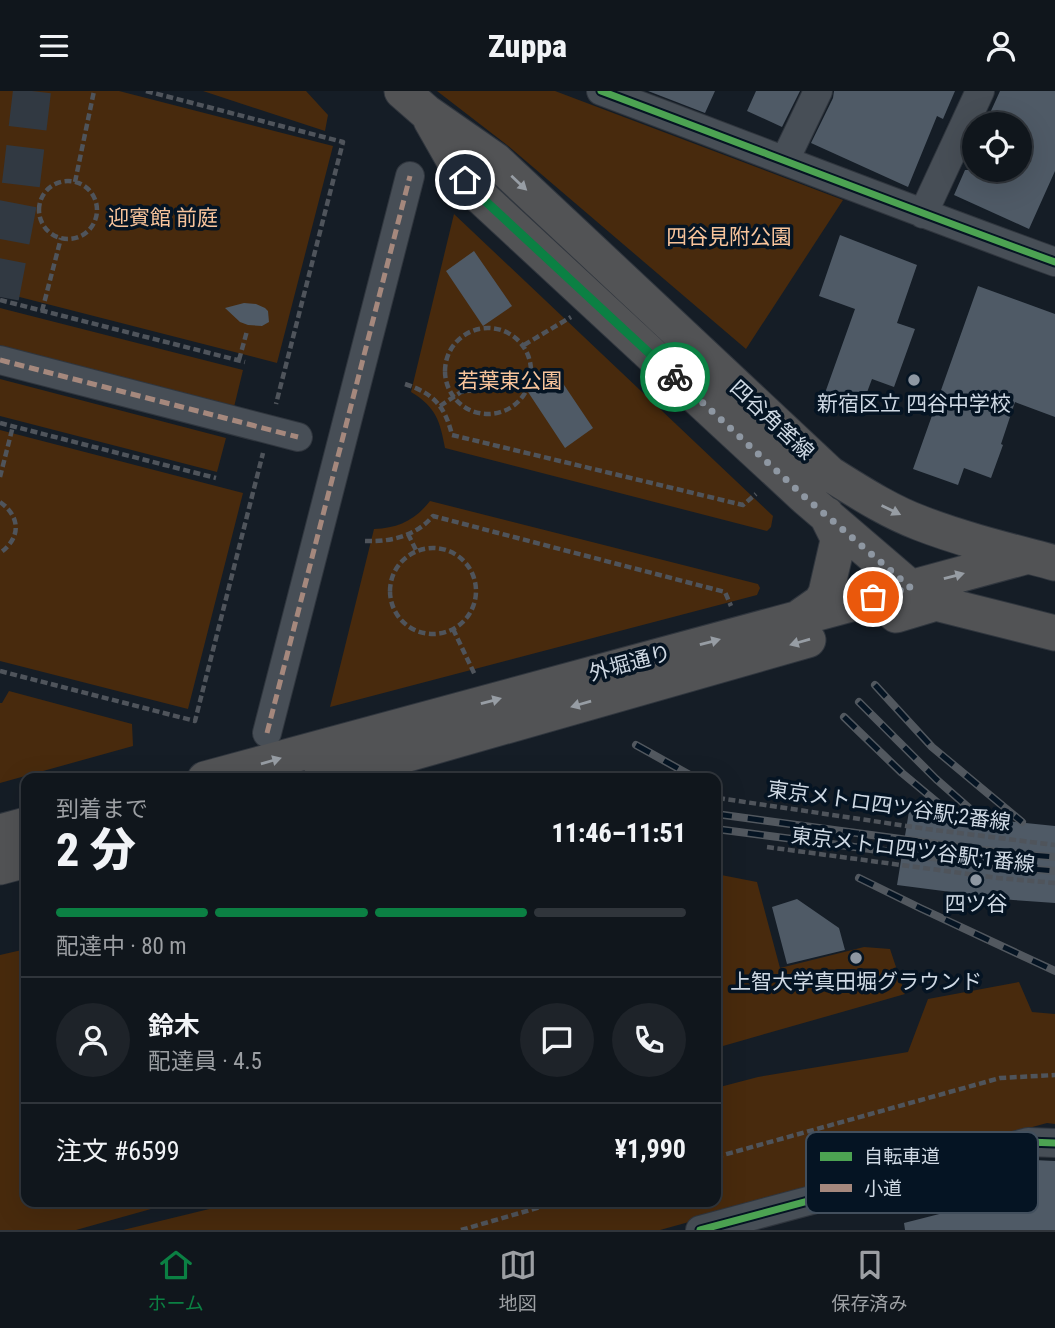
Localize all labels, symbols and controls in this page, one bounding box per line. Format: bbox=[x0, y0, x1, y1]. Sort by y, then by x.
icon: menu bbox=[35, 27, 73, 65]
text: Zuppa bbox=[488, 27, 567, 65]
icon: person bbox=[982, 27, 1020, 65]
map controls bbox=[962, 112, 1032, 182]
button: locate bbox=[962, 112, 1032, 182]
pin bbox=[435, 150, 495, 210]
icon: home bbox=[446, 161, 484, 199]
one-way arrow bbox=[510, 175, 528, 191]
park label: 迎賓館 前庭 bbox=[108, 206, 218, 230]
park label: 四谷見附公園 bbox=[666, 225, 792, 249]
courier bbox=[640, 342, 710, 412]
icon: bike bbox=[656, 358, 694, 396]
park label: 若葉東公園 bbox=[458, 369, 563, 393]
marker: 新宿区立 四谷中学校 bbox=[906, 372, 922, 388]
street label: 四谷角筈線 bbox=[725, 375, 819, 465]
place label: 新宿区立 四谷中学校 bbox=[817, 392, 1011, 416]
one-way arrow bbox=[882, 503, 902, 515]
pin bbox=[843, 567, 903, 627]
one-way arrow bbox=[943, 570, 965, 581]
icon: bag bbox=[854, 578, 892, 616]
one-way arrow bbox=[700, 636, 721, 646]
one-way arrow bbox=[788, 637, 810, 648]
street label: 外堀通り bbox=[586, 641, 674, 685]
one-way arrow bbox=[480, 695, 502, 706]
one-way arrow bbox=[570, 700, 591, 710]
one-way arrow bbox=[261, 756, 282, 766]
street label: 東京メトロ四ツ谷駅;2番線 bbox=[766, 777, 1012, 835]
text: 到着まで bbox=[56, 796, 148, 823]
text: 11:46–11:51 bbox=[552, 818, 686, 848]
text: 2 分 bbox=[56, 823, 136, 877]
street label: 東京メトロ四ツ谷駅;1番線 bbox=[790, 823, 1036, 877]
marker: 四ツ谷 bbox=[968, 872, 984, 888]
place label: 四ツ谷 bbox=[945, 892, 1008, 916]
text: 配達中 · 80 m bbox=[56, 933, 186, 960]
marker: 上智大学真田堀グラウンド bbox=[848, 950, 864, 966]
place label: 上智大学真田堀グラウンド bbox=[730, 970, 982, 994]
button: person bbox=[56, 1003, 130, 1077]
button: chat bbox=[520, 1003, 594, 1077]
button: phone bbox=[612, 1003, 686, 1077]
text: 鈴木 bbox=[148, 1011, 200, 1041]
text: 配達員 · 4.5 bbox=[148, 1048, 262, 1075]
legend bbox=[806, 1132, 1038, 1213]
text: ¥1,990 bbox=[615, 1134, 686, 1164]
text: 注文 #6599 bbox=[56, 1136, 180, 1166]
text: 自転車道 bbox=[864, 1145, 940, 1168]
text: 小道 bbox=[864, 1177, 902, 1200]
tab: ホーム bbox=[147, 1246, 204, 1315]
tab: 地図 bbox=[499, 1246, 537, 1315]
tab: 保存済み bbox=[832, 1246, 908, 1315]

